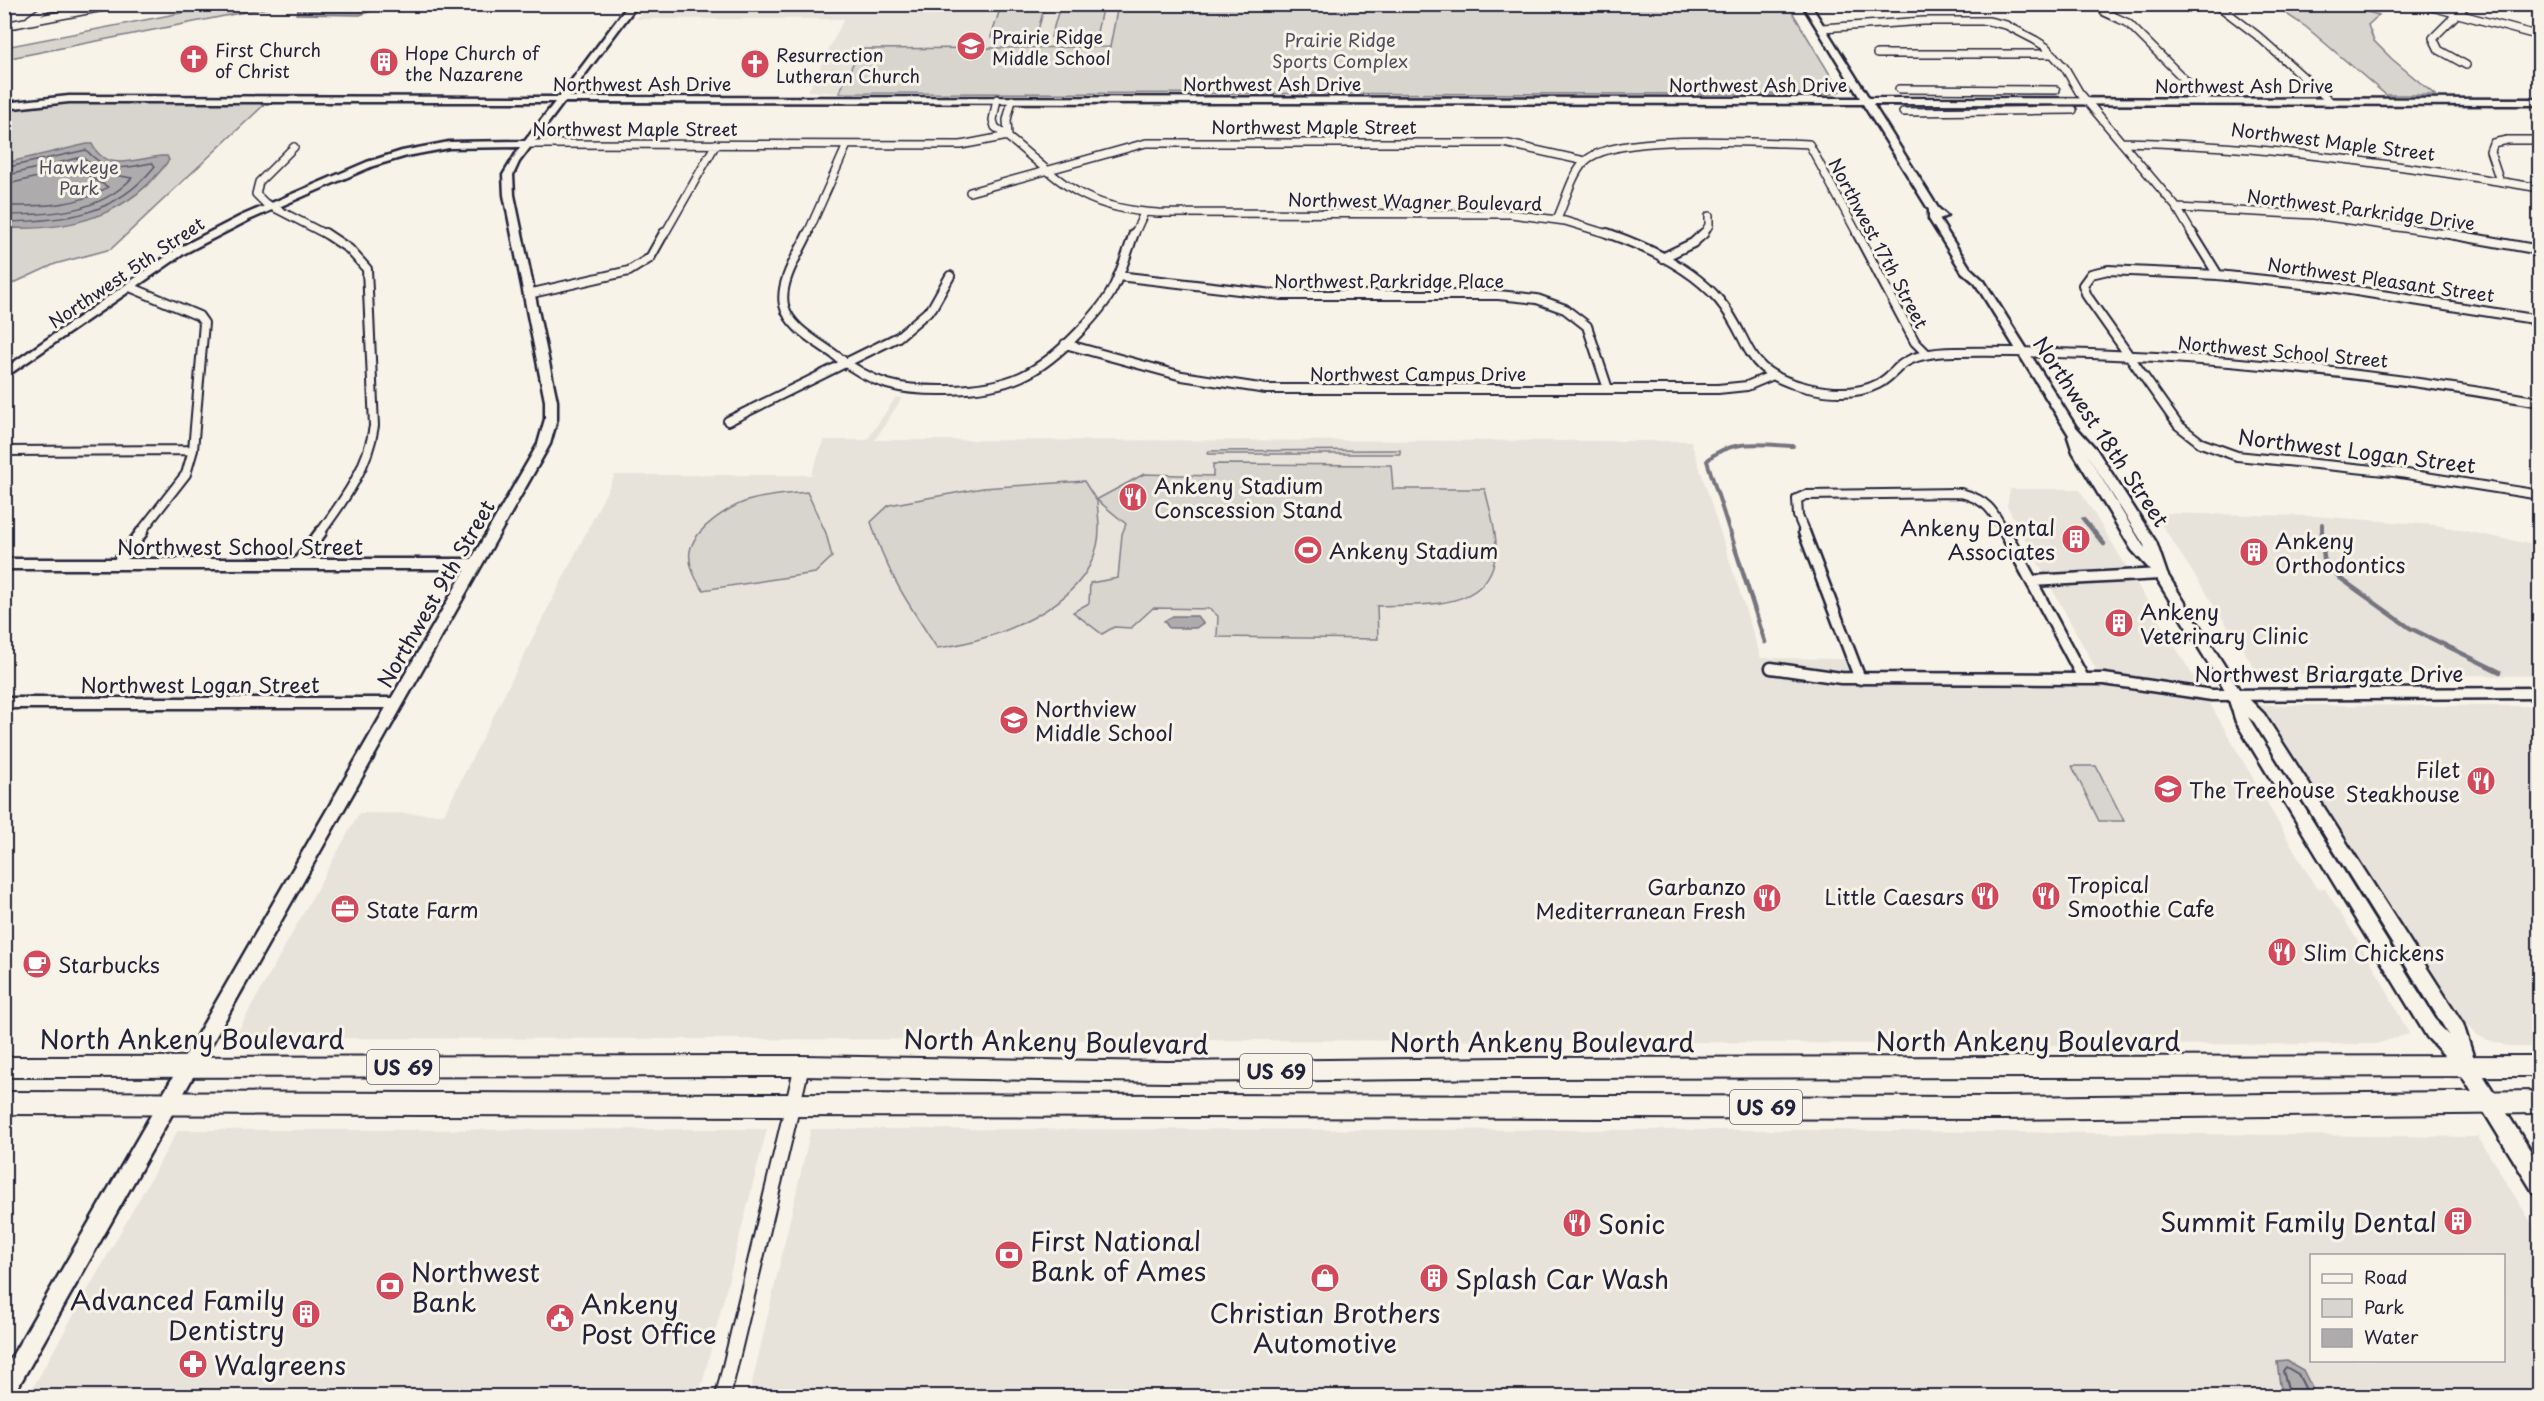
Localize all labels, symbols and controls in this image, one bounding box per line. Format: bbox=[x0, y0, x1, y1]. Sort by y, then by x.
place label: Prairie Ridge Middle School bbox=[992, 23, 1111, 71]
park label: Prairie Ridge Sports Complex bbox=[1272, 26, 1408, 74]
school or university icon: Prairie Ridge Middle School bbox=[955, 30, 987, 62]
place label: First Church of Christ bbox=[215, 36, 321, 84]
place label: Hope Church of the Nazarene bbox=[405, 39, 541, 87]
place label: Resurrection Lutheran Church bbox=[776, 41, 920, 89]
church icon: First Church of Christ bbox=[178, 43, 210, 75]
building icon: Hope Church of the Nazarene bbox=[368, 46, 400, 78]
church icon: Resurrection Lutheran Church bbox=[739, 48, 771, 80]
street label: Northwest Ash Drive bbox=[553, 70, 731, 97]
street label: Northwest Ash Drive bbox=[1183, 70, 1361, 97]
street label: Northwest Ash Drive bbox=[1669, 71, 1847, 98]
street label: Northwest Ash Drive bbox=[2155, 72, 2333, 99]
street label: Northwest Maple Street bbox=[1211, 113, 1417, 140]
street label: Northwest Maple Street bbox=[532, 115, 738, 142]
street label: Northwest Maple Street bbox=[2229, 115, 2437, 167]
park label: Hawkeye Park bbox=[39, 153, 119, 201]
street label: Northwest 17th Street bbox=[1823, 153, 1935, 333]
street label: Northwest Parkridge Drive bbox=[2246, 182, 2476, 236]
street label: Northwest Wagner Boulevard bbox=[1288, 185, 1542, 217]
street label: Northwest 5th Street bbox=[43, 210, 209, 334]
street label: Northwest Pleasant Street bbox=[2266, 250, 2496, 308]
street label: Northwest Parkridge Place bbox=[1274, 267, 1504, 294]
street label: Northwest School Street bbox=[2177, 328, 2389, 374]
street label: Northwest 18th Street bbox=[2026, 329, 2178, 533]
street label: Northwest Campus Drive bbox=[1310, 360, 1526, 387]
street label: Northwest Logan Street bbox=[2236, 420, 2478, 480]
place label: Ankeny Stadium Conscession Stand bbox=[1154, 469, 1342, 525]
restaurant icon: Ankeny Stadium Conscession Stand bbox=[1117, 481, 1149, 513]
street label: Northwest 9th Street bbox=[368, 493, 502, 693]
place label: Ankeny Dental Associates bbox=[1900, 511, 2055, 567]
building icon: Ankeny Dental Associates bbox=[2060, 523, 2092, 555]
place label: Ankeny Orthodontics bbox=[2275, 524, 2405, 580]
street label: Northwest School Street bbox=[117, 530, 363, 562]
sports icon: Ankeny Stadium bbox=[1292, 534, 1324, 566]
place label: Ankeny Stadium bbox=[1329, 534, 1498, 566]
building icon: Ankeny Orthodontics bbox=[2238, 536, 2270, 568]
place label: Ankeny Veterinary Clinic bbox=[2140, 595, 2308, 651]
building icon: Ankeny Veterinary Clinic bbox=[2103, 607, 2135, 639]
street label: Northwest Briargate Drive bbox=[2194, 657, 2464, 689]
street label: Northwest Logan Street bbox=[80, 668, 320, 700]
place label: Northview Middle School bbox=[1035, 692, 1173, 748]
school or university icon: Northview Middle School bbox=[998, 704, 1030, 736]
place label: Filet Steakhouse bbox=[2346, 753, 2460, 809]
restaurant icon: Filet Steakhouse bbox=[2465, 765, 2497, 797]
school or university icon: The Treehouse bbox=[2152, 773, 2184, 805]
place label: The Treehouse bbox=[2189, 773, 2335, 805]
place label: Tropical Smoothie Cafe bbox=[2067, 868, 2215, 924]
place label: Garbanzo Mediterranean Fresh bbox=[1536, 870, 1746, 926]
place label: Little Caesars bbox=[1825, 880, 1964, 912]
restaurant icon: Little Caesars bbox=[1969, 880, 2001, 912]
restaurant icon: Tropical Smoothie Cafe bbox=[2030, 880, 2062, 912]
restaurant icon: Garbanzo Mediterranean Fresh bbox=[1751, 882, 1783, 914]
office icon: State Farm bbox=[329, 893, 361, 925]
place label: State Farm bbox=[366, 893, 479, 925]
restaurant icon: Slim Chickens bbox=[2266, 936, 2298, 968]
place label: Slim Chickens bbox=[2303, 936, 2444, 968]
cafe icon: Starbucks bbox=[21, 948, 53, 980]
place label: Starbucks bbox=[58, 948, 160, 980]
street label: North Ankeny Boulevard bbox=[39, 1019, 345, 1058]
street label: North Ankeny Boulevard bbox=[903, 1019, 1209, 1063]
street label: North Ankeny Boulevard bbox=[1875, 1021, 2181, 1060]
street label: North Ankeny Boulevard bbox=[1389, 1022, 1695, 1061]
road number: US 69 bbox=[367, 1050, 439, 1084]
road number: US 69 bbox=[1240, 1054, 1312, 1088]
road number: US 69 bbox=[1730, 1090, 1802, 1124]
place label: Summit Family Dental bbox=[2160, 1202, 2437, 1241]
place label: Sonic bbox=[1598, 1204, 1665, 1243]
building icon: Summit Family Dental bbox=[2442, 1205, 2474, 1237]
restaurant icon: Sonic bbox=[1561, 1207, 1593, 1239]
place label: First National Bank of Ames bbox=[1030, 1221, 1206, 1290]
bank icon: First National Bank of Ames bbox=[993, 1239, 1025, 1271]
place label: Northwest Bank bbox=[411, 1252, 540, 1321]
legend bbox=[2310, 1254, 2505, 1362]
place label: Splash Car Wash bbox=[1455, 1259, 1669, 1298]
shop icon: Christian Brothers Automotive bbox=[1309, 1262, 1341, 1294]
building icon: Splash Car Wash bbox=[1418, 1262, 1450, 1294]
text: Road bbox=[2364, 1263, 2408, 1290]
bank icon: Northwest Bank bbox=[374, 1270, 406, 1302]
place label: Advanced Family Dentistry bbox=[70, 1280, 285, 1349]
place label: Ankeny Post Office bbox=[581, 1284, 717, 1353]
place label: Christian Brothers Automotive bbox=[1210, 1293, 1440, 1362]
text: Park bbox=[2364, 1293, 2404, 1320]
building icon: Advanced Family Dentistry bbox=[290, 1298, 322, 1330]
public building icon: Ankeny Post Office bbox=[544, 1302, 576, 1334]
text: Water bbox=[2364, 1323, 2419, 1350]
place label: Walgreens bbox=[214, 1345, 346, 1384]
pharmacy icon: Walgreens bbox=[177, 1348, 209, 1380]

